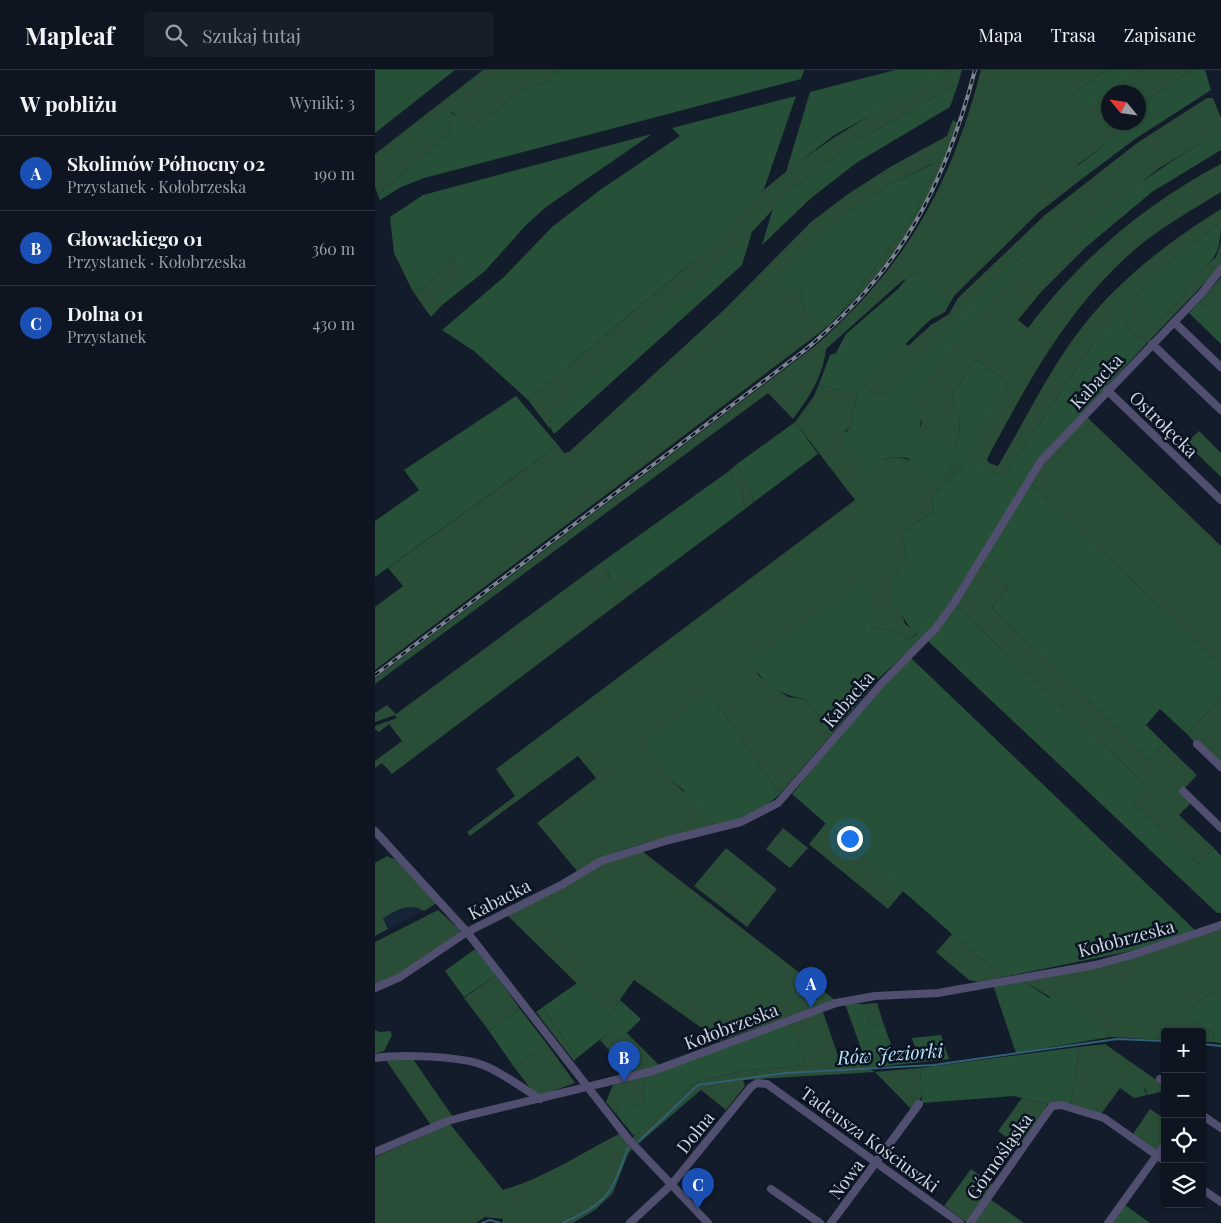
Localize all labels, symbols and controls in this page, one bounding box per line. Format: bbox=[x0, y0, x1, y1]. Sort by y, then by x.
search box bbox=[144, 12, 494, 57]
text: Mapleaf bbox=[25, 19, 114, 51]
icon: search bbox=[162, 21, 190, 49]
text: Szukaj tutaj bbox=[202, 22, 301, 48]
text: Mapa bbox=[979, 23, 1023, 47]
text: Trasa bbox=[1051, 23, 1096, 47]
text: Zapisane bbox=[1124, 23, 1196, 47]
north arrow bbox=[1101, 85, 1146, 130]
text: W pobliżu bbox=[20, 89, 117, 117]
text: Wyniki: 3 bbox=[290, 92, 355, 113]
text: Skolimów Północny 02 bbox=[67, 150, 265, 176]
text: A bbox=[31, 163, 41, 184]
text: 190 m bbox=[313, 163, 355, 184]
text: Przystanek · Kołobrzeska bbox=[67, 176, 246, 197]
text: Głowackiego 01 bbox=[67, 225, 203, 251]
text: B bbox=[31, 238, 41, 259]
text: 360 m bbox=[312, 238, 355, 259]
text: Przystanek · Kołobrzeska bbox=[67, 251, 246, 272]
text: Dolna 01 bbox=[67, 300, 144, 326]
text: C bbox=[30, 313, 42, 334]
text: 430 m bbox=[312, 313, 355, 334]
text: Przystanek bbox=[67, 326, 146, 347]
street label: Kabacka bbox=[1064, 348, 1128, 414]
street label: Ostrołęcka bbox=[1125, 385, 1204, 463]
street label: Kabacka bbox=[817, 666, 879, 732]
your location bbox=[837, 826, 863, 852]
street label: Kabacka bbox=[464, 873, 534, 925]
street label: Kołobrzeska bbox=[1075, 914, 1177, 962]
pin: A bbox=[795, 967, 827, 1008]
street label: Kołobrzeska bbox=[681, 997, 781, 1055]
map controls bbox=[1161, 1028, 1206, 1208]
button: + bbox=[1161, 1028, 1206, 1073]
water label: Rów Jeziorki bbox=[835, 1036, 945, 1070]
pin: B bbox=[608, 1041, 640, 1082]
button: − bbox=[1161, 1073, 1206, 1118]
street label: Tadeusza Kościuszki bbox=[796, 1081, 944, 1197]
street label: Dolna bbox=[671, 1106, 719, 1158]
street label: Górnośląska bbox=[960, 1108, 1038, 1204]
button: locate bbox=[1161, 1118, 1206, 1163]
street label: Nowa bbox=[823, 1154, 869, 1204]
button: layers bbox=[1161, 1163, 1206, 1208]
pin: C bbox=[682, 1168, 714, 1209]

